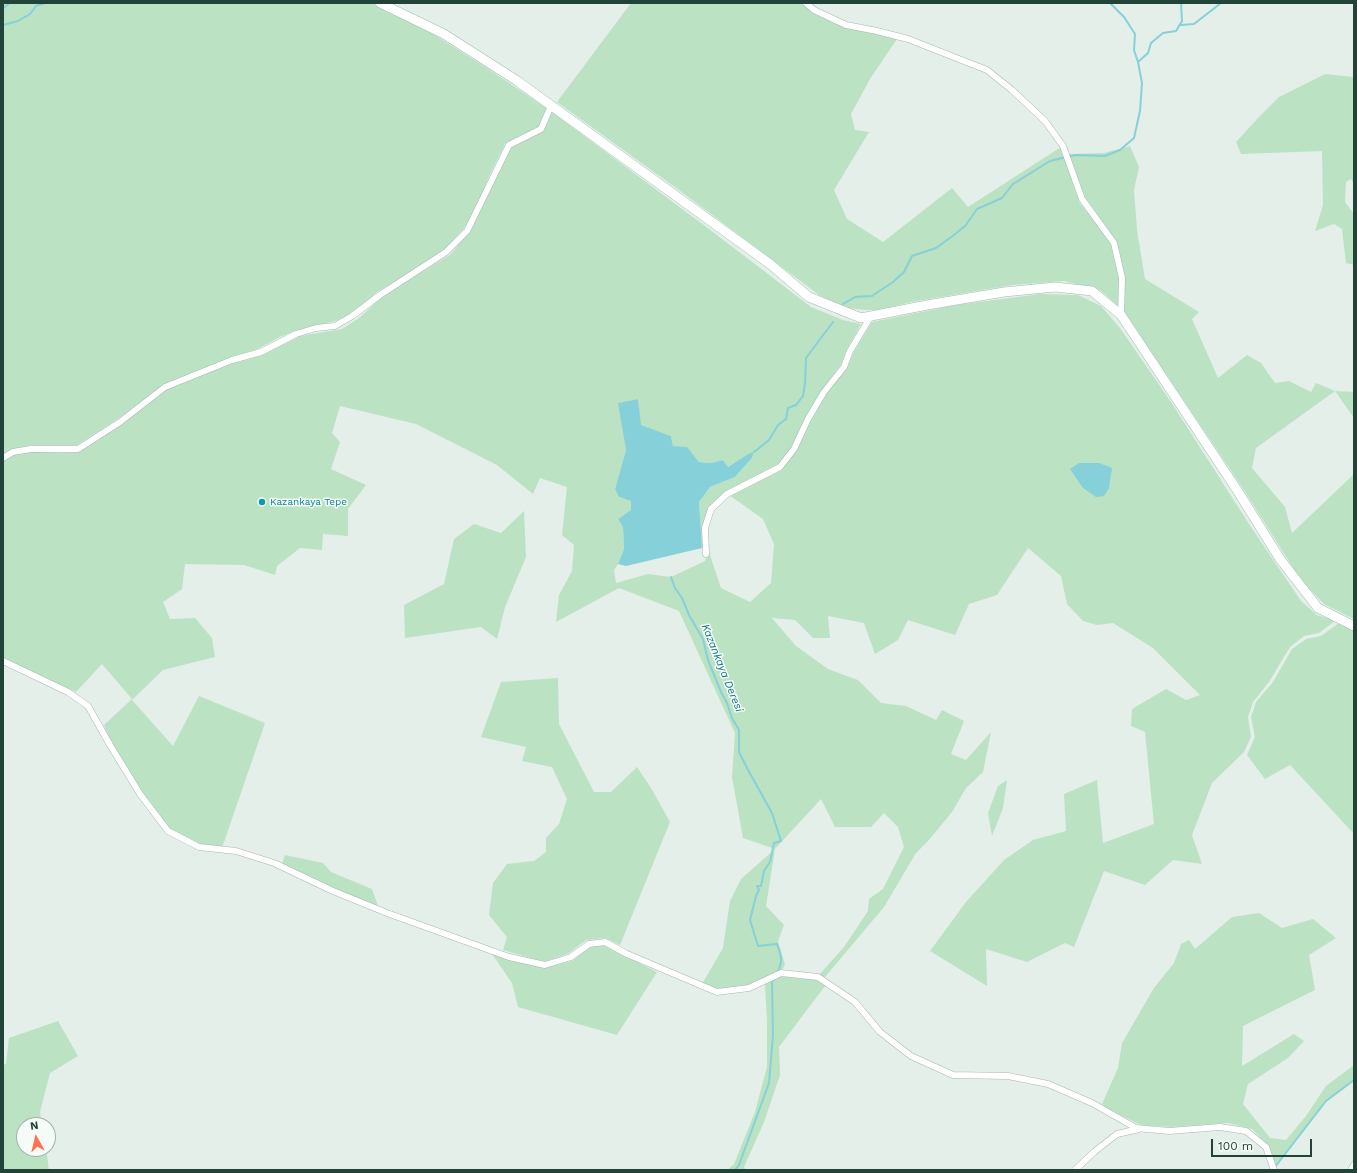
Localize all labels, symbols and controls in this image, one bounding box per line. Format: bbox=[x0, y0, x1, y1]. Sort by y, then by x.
place label: Kazankaya Tepe bbox=[270, 496, 347, 508]
marker: Kazankaya Tepe bbox=[257, 497, 267, 507]
water label: Kazankaya Deresi bbox=[698, 622, 746, 714]
north arrow bbox=[16, 1117, 56, 1157]
text: N bbox=[29, 1119, 39, 1133]
scale bar bbox=[1213, 1131, 1314, 1157]
text: 100 m bbox=[1218, 1139, 1253, 1153]

